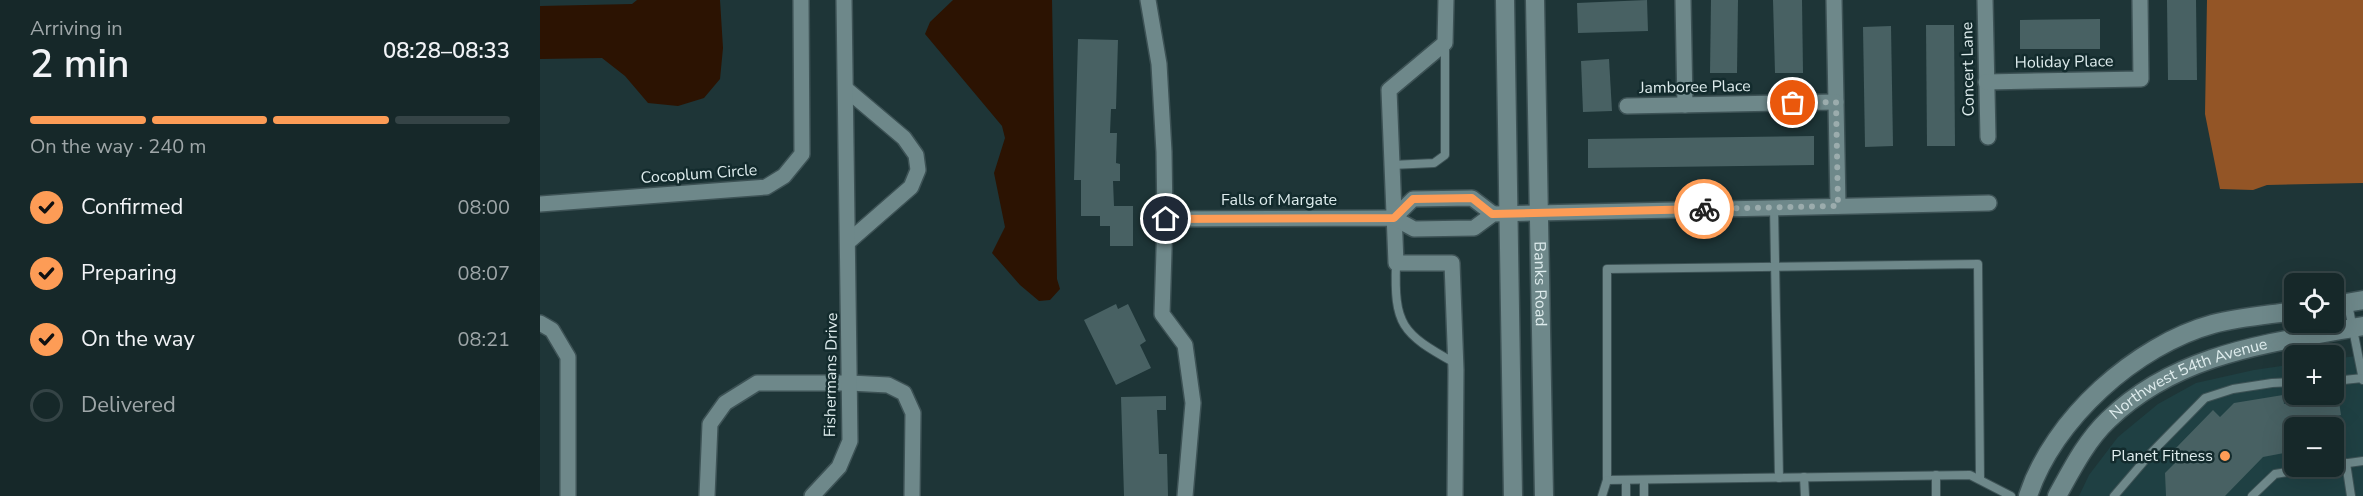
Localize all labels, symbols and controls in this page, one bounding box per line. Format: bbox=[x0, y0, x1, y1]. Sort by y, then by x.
text: Arriving in bbox=[30, 15, 123, 42]
street label: Concert Lane bbox=[1956, 22, 1980, 116]
text: 08:28–08:33 bbox=[383, 36, 510, 66]
text: 2 min bbox=[30, 38, 129, 91]
street label: Holiday Place bbox=[2014, 50, 2114, 74]
street label: Jamboree Place bbox=[1638, 75, 1751, 99]
pin bbox=[1767, 77, 1818, 128]
icon: bag bbox=[1776, 86, 1809, 119]
text: On the way · 240 m bbox=[30, 133, 206, 160]
street label: Cocoplum Circle bbox=[640, 159, 758, 189]
courier bbox=[1674, 179, 1734, 239]
street label: Falls of Margate bbox=[1221, 189, 1337, 211]
icon: check bbox=[30, 191, 63, 224]
text: Confirmed bbox=[81, 192, 183, 222]
pin bbox=[1140, 193, 1191, 244]
icon: bike bbox=[1688, 193, 1721, 226]
text: 08:00 bbox=[457, 194, 510, 221]
icon: home bbox=[1149, 202, 1182, 235]
street label: Banks Road bbox=[1528, 241, 1552, 327]
icon: check bbox=[30, 257, 63, 290]
text: Preparing bbox=[81, 258, 177, 288]
text: 08:07 bbox=[457, 260, 510, 287]
map controls bbox=[2284, 273, 2344, 477]
button: locate bbox=[2284, 273, 2344, 333]
street label: Fishermans Drive bbox=[819, 313, 843, 437]
icon: check bbox=[30, 323, 63, 356]
text: On the way bbox=[81, 324, 195, 354]
text: 08:21 bbox=[457, 326, 510, 353]
street label: Northwest 54th Avenue bbox=[2105, 333, 2269, 424]
button: + bbox=[2284, 345, 2344, 405]
text: Delivered bbox=[81, 390, 176, 420]
button: − bbox=[2284, 417, 2344, 477]
place label: Planet Fitness bbox=[2111, 445, 2213, 467]
marker: Planet Fitness bbox=[2218, 449, 2232, 463]

